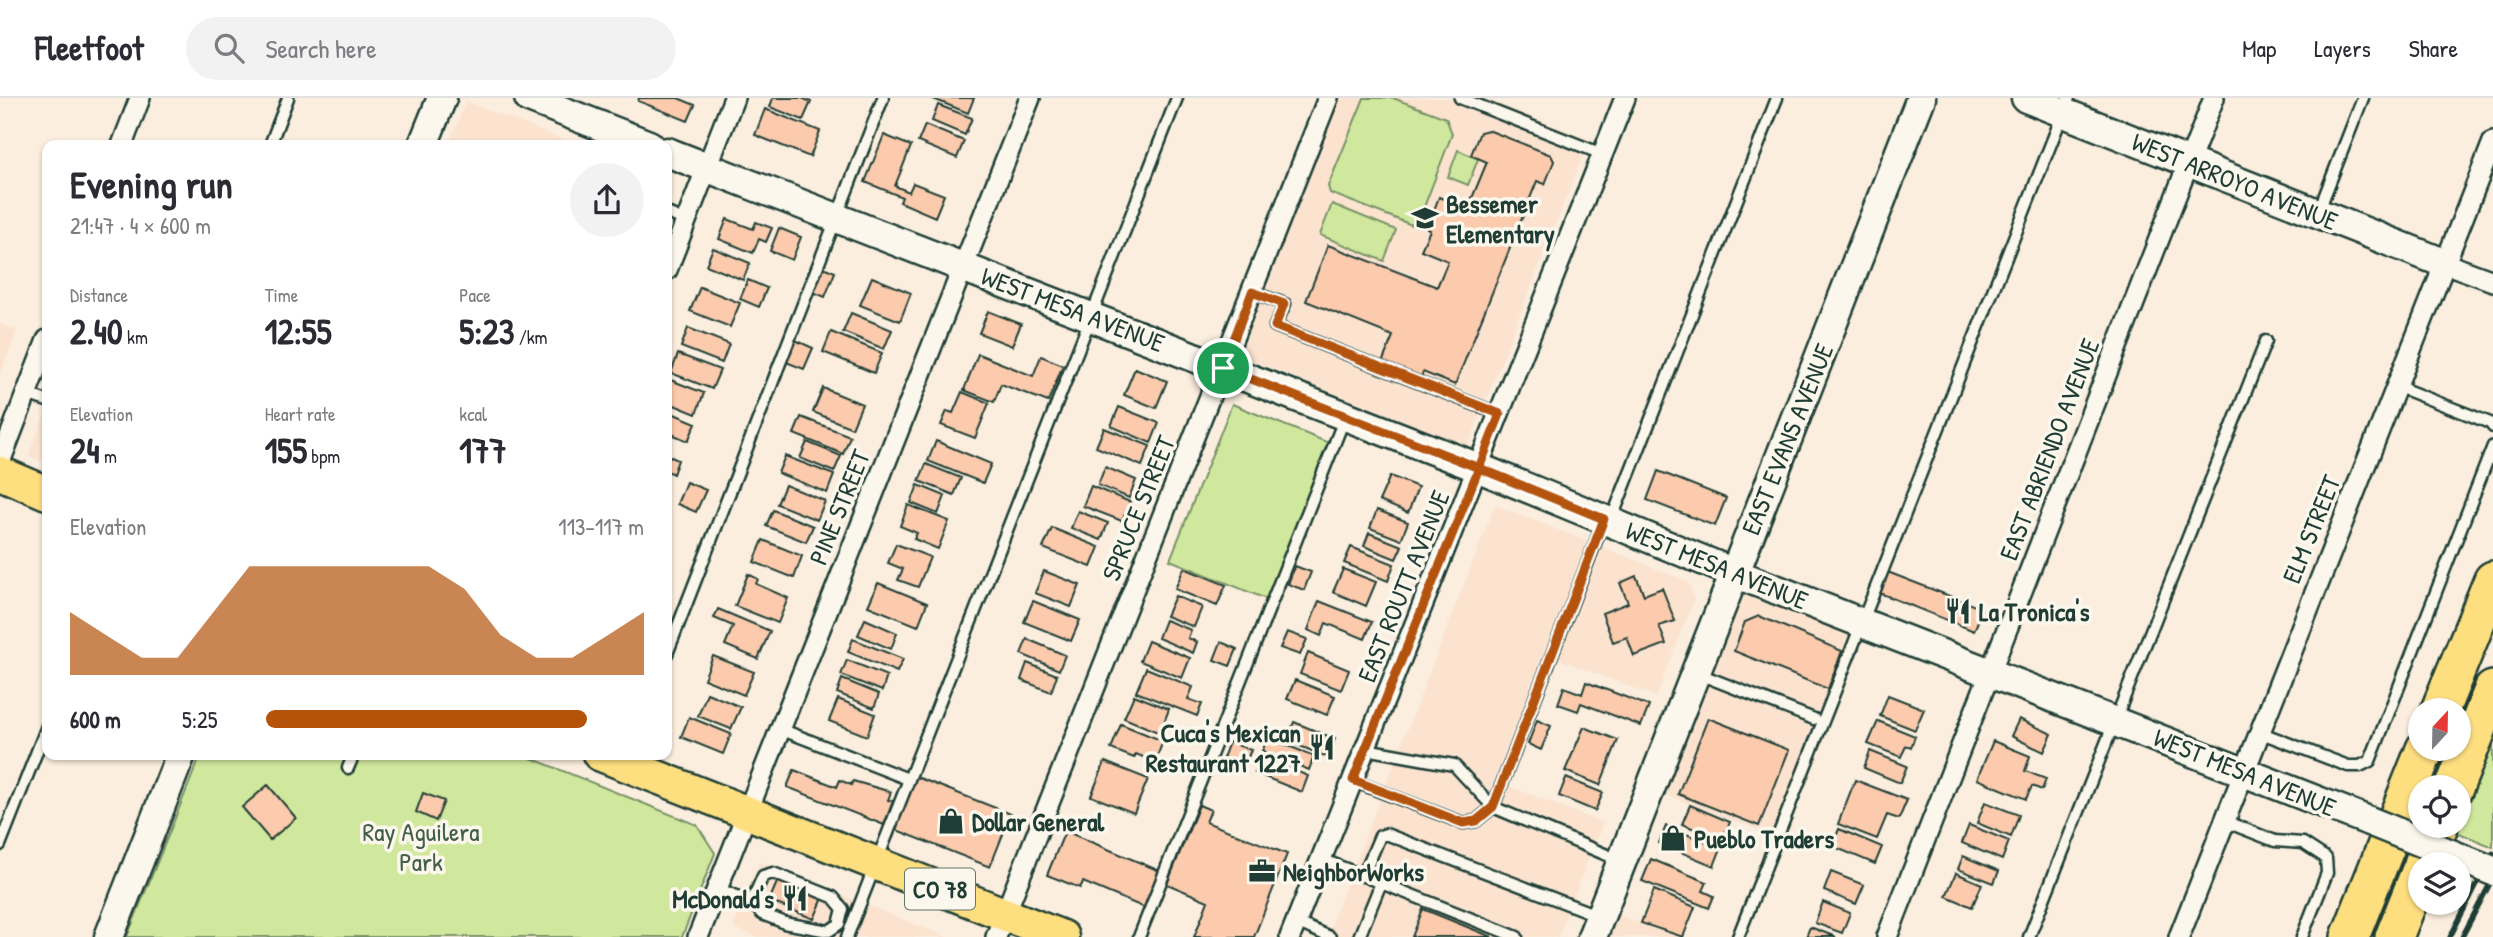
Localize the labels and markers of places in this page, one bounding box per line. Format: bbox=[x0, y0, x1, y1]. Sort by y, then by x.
place label: Bessemer Elementary bbox=[1446, 186, 1555, 252]
school or university icon: Bessemer Elementary bbox=[1410, 203, 1440, 233]
pin bbox=[1193, 338, 1253, 398]
place label: La Tronica's bbox=[1979, 594, 2090, 629]
restaurant icon: La Tronica's bbox=[1943, 596, 1973, 626]
place label: Cuca's Mexican Restaurant 1227 bbox=[1146, 715, 1301, 780]
restaurant icon: Cuca's Mexican Restaurant 1227 bbox=[1307, 732, 1337, 762]
place label: Dollar General bbox=[972, 804, 1105, 839]
shop icon: Dollar General bbox=[936, 806, 966, 836]
place label: Pueblo Traders bbox=[1694, 821, 1834, 856]
shop icon: Pueblo Traders bbox=[1658, 823, 1688, 853]
place label: NeighborWorks bbox=[1283, 854, 1424, 890]
office icon: NeighborWorks bbox=[1247, 856, 1277, 886]
place label: McDonald's bbox=[672, 881, 774, 916]
restaurant icon: McDonald's bbox=[780, 883, 810, 913]

